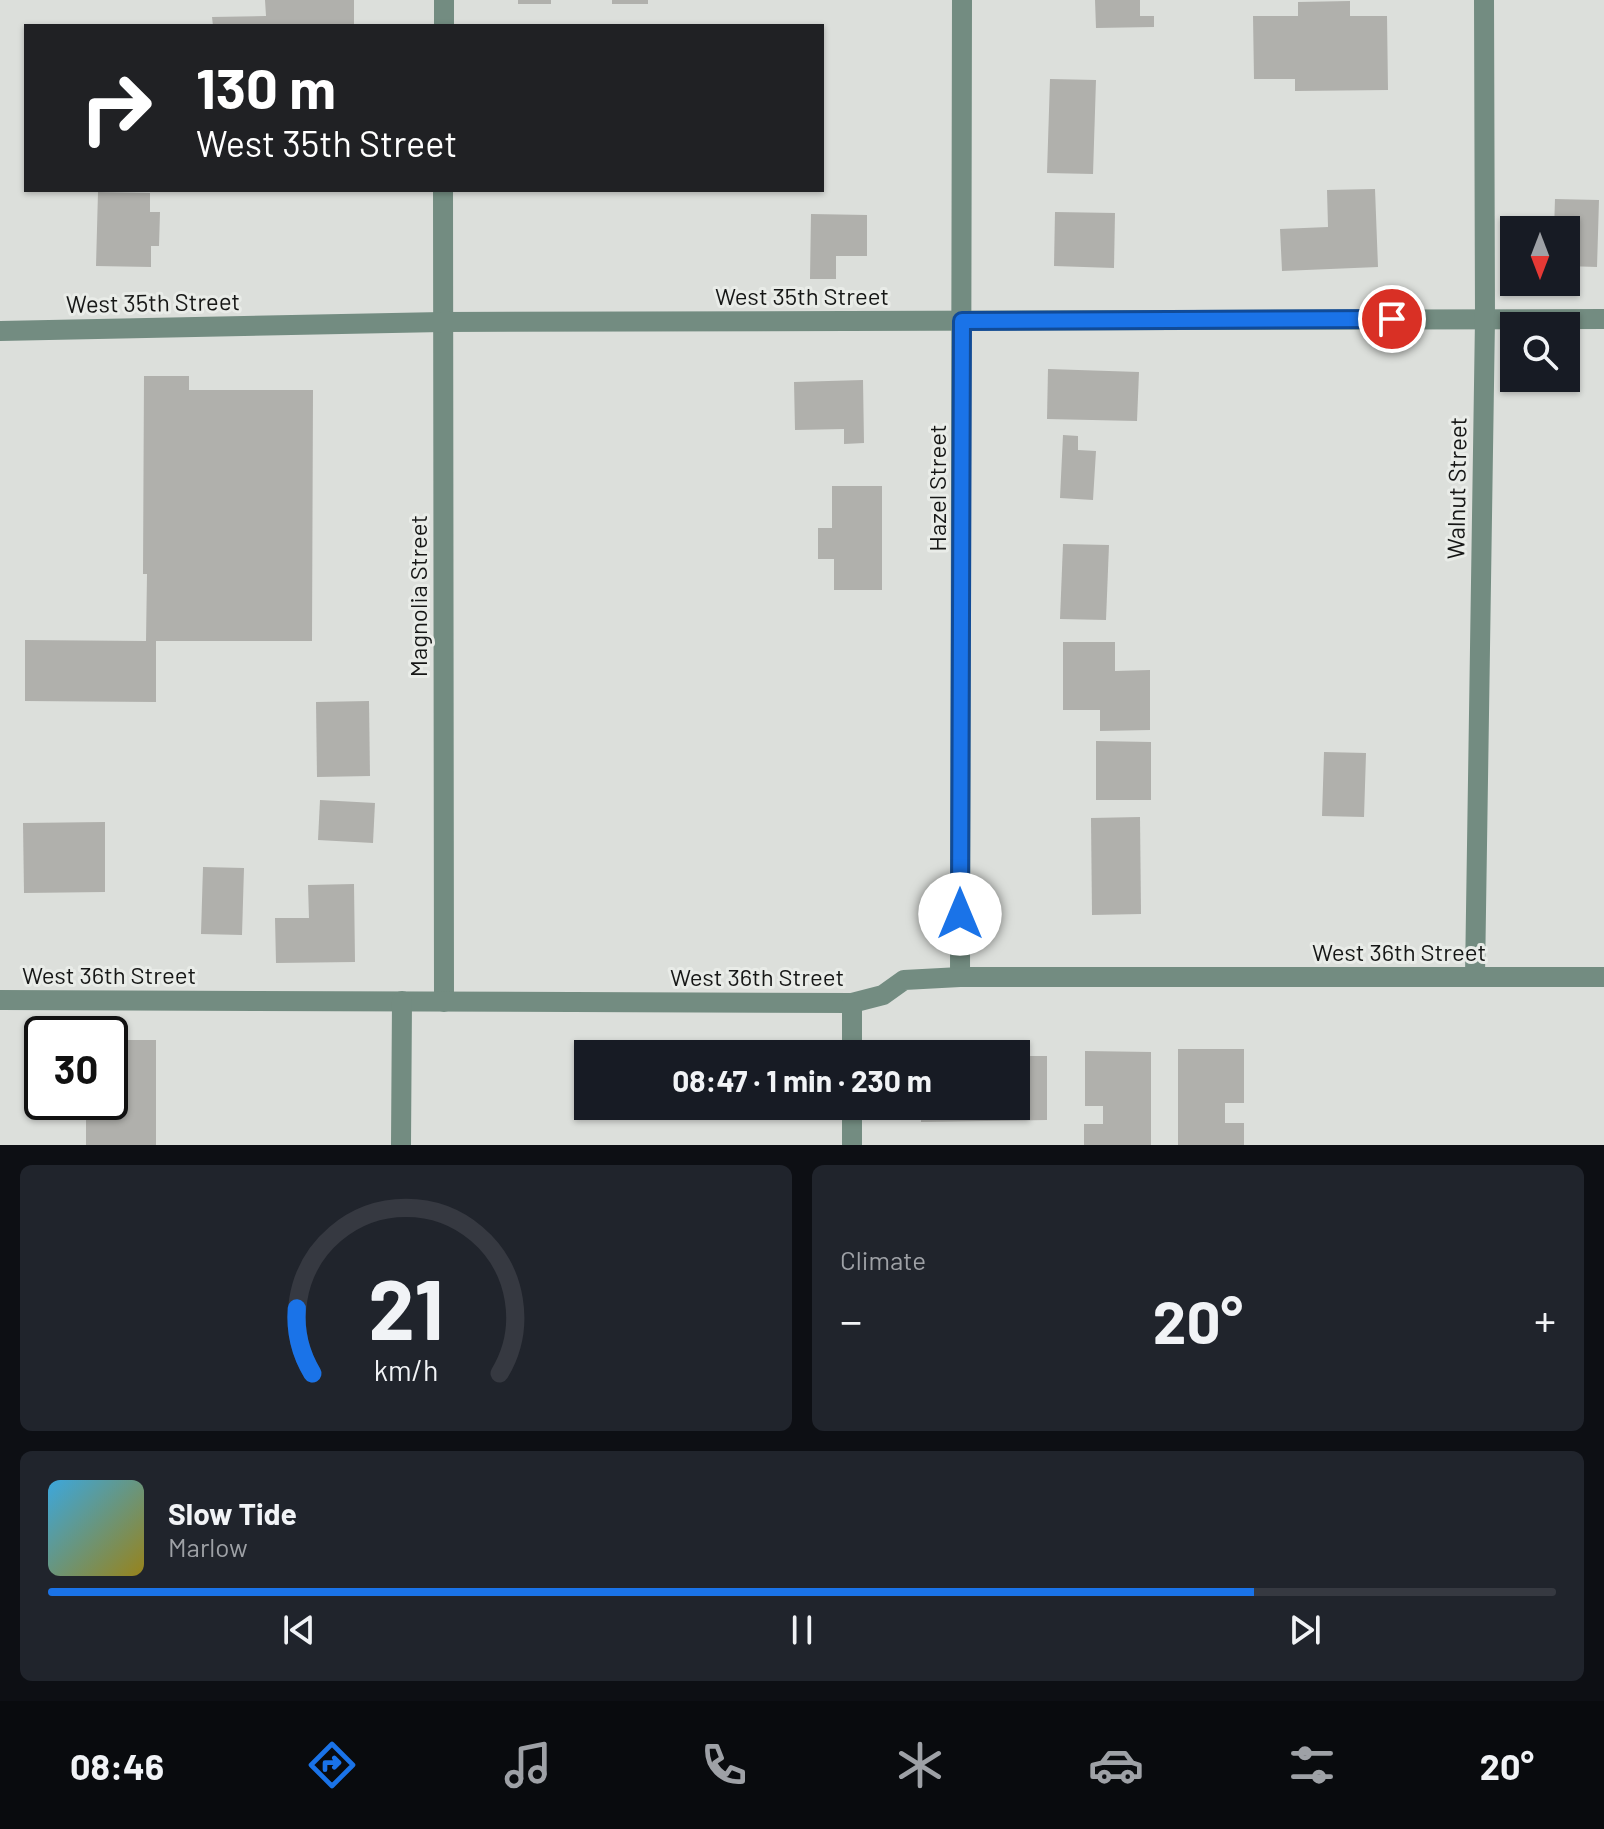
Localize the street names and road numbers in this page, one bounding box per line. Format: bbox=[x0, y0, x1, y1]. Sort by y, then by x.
street label: West 35th Street bbox=[715, 281, 889, 310]
street label: West 35th Street bbox=[66, 286, 240, 318]
street label: Walnut Street bbox=[1440, 416, 1472, 560]
street label: Hazel Street bbox=[922, 424, 951, 552]
street label: Magnolia Street bbox=[403, 515, 432, 677]
street label: West 36th Street bbox=[1312, 937, 1486, 966]
street label: West 36th Street bbox=[22, 960, 196, 989]
street label: West 36th Street bbox=[670, 962, 844, 991]

